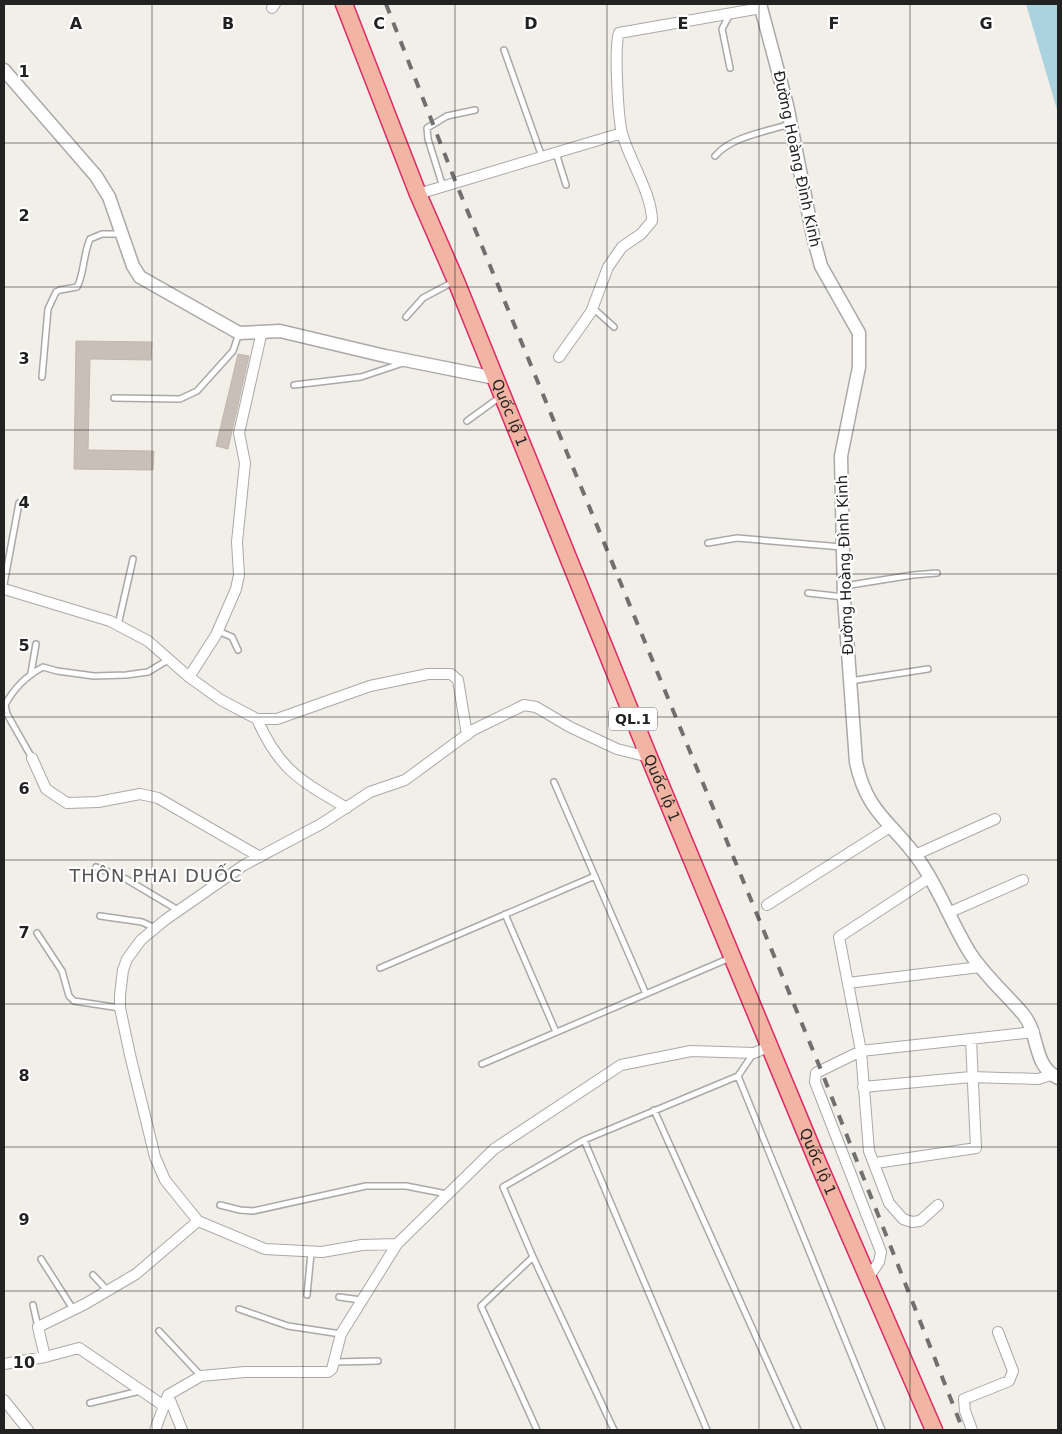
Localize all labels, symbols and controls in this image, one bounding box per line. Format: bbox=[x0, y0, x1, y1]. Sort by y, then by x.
text: A bbox=[70, 14, 83, 33]
text: B bbox=[222, 14, 234, 33]
text: C bbox=[373, 14, 385, 33]
text: D bbox=[524, 14, 538, 33]
text: E bbox=[678, 14, 688, 33]
text: F bbox=[829, 14, 839, 33]
text: G bbox=[979, 14, 993, 33]
text: 1 bbox=[18, 62, 30, 81]
street label: Đường Hoàng Đình Kinh bbox=[769, 69, 825, 249]
text: 2 bbox=[18, 206, 30, 225]
text: 3 bbox=[18, 349, 30, 368]
street label: Quốc lộ 1 bbox=[488, 376, 531, 449]
street label: Đường Hoàng Đình Kinh bbox=[833, 475, 857, 655]
text: 4 bbox=[18, 493, 30, 512]
text: 5 bbox=[18, 636, 30, 655]
road number: QL.1 bbox=[609, 708, 657, 731]
street label: Quốc lộ 1 bbox=[640, 752, 684, 824]
text: 6 bbox=[18, 779, 30, 798]
district label: THÔN PHAI DUỐC bbox=[68, 863, 243, 886]
text: 7 bbox=[18, 923, 30, 942]
text: 8 bbox=[18, 1066, 30, 1085]
street label: Quốc lộ 1 bbox=[796, 1126, 840, 1198]
text: 9 bbox=[18, 1210, 30, 1229]
text: 10 bbox=[13, 1353, 35, 1372]

